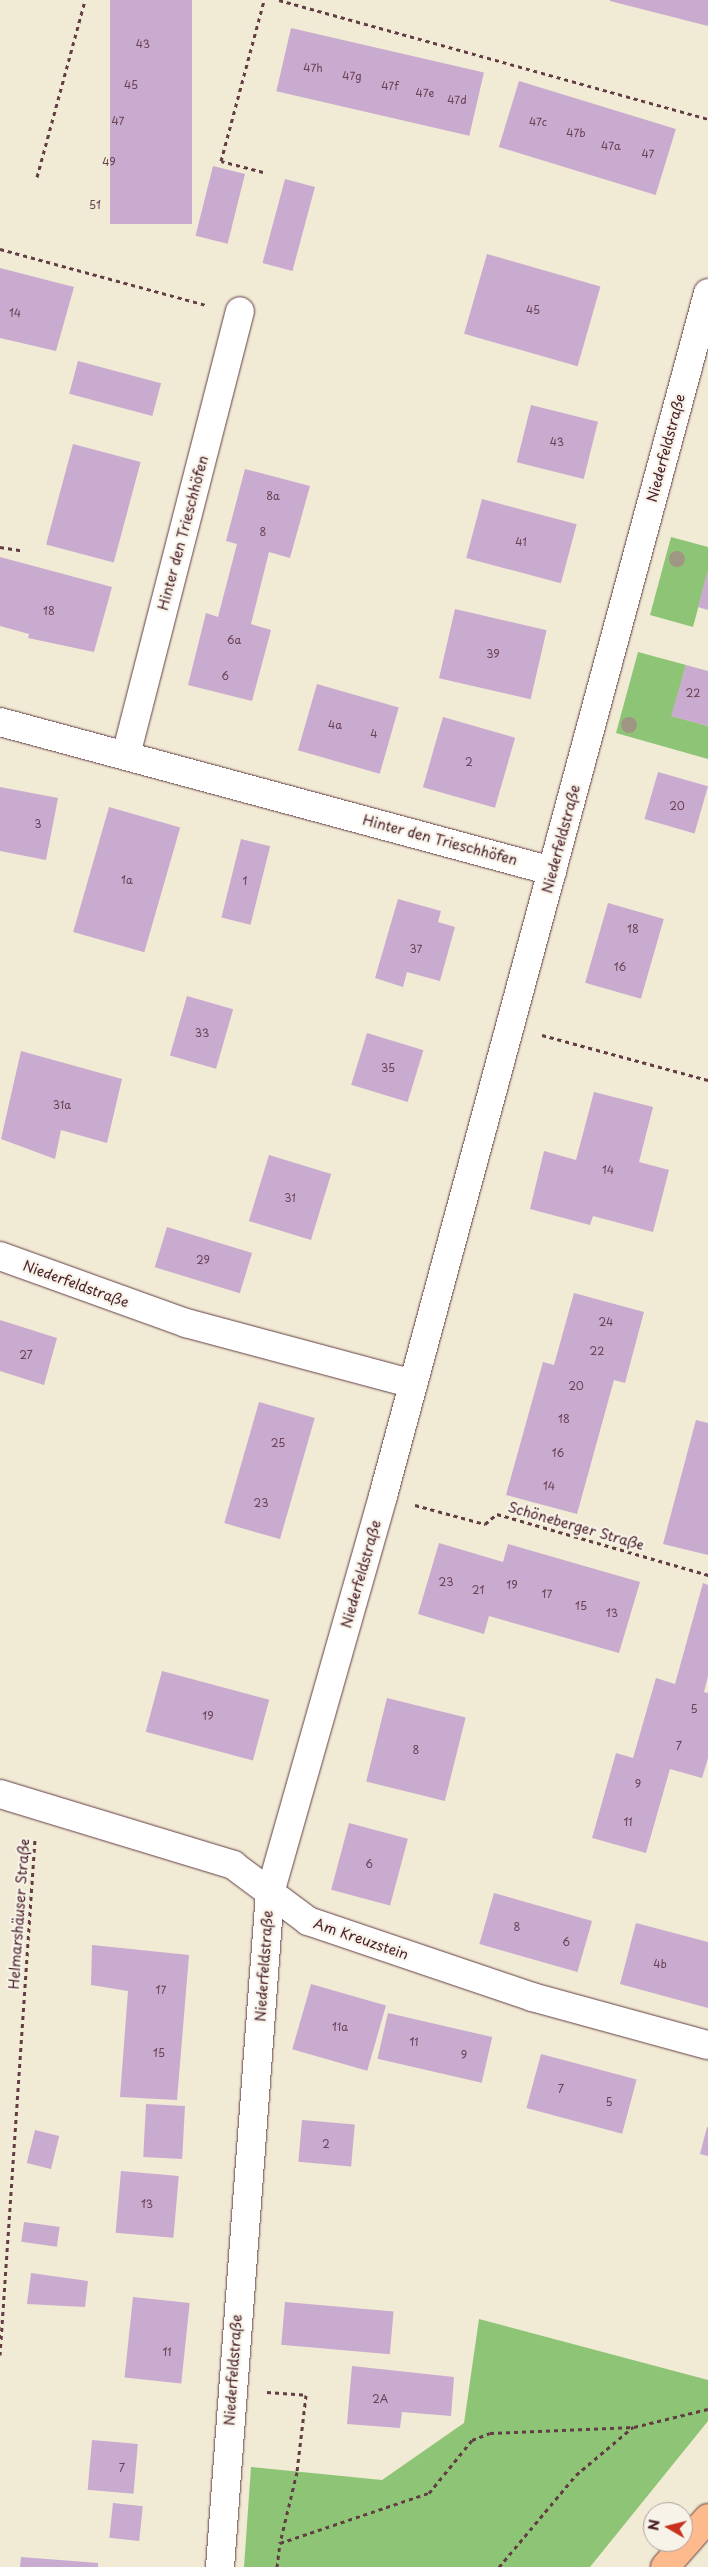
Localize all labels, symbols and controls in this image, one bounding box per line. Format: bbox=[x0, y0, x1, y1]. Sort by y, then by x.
house number: 43 bbox=[136, 37, 150, 51]
house number: 47h bbox=[303, 61, 323, 75]
house number: 47g bbox=[342, 69, 362, 83]
house number: 45 bbox=[124, 78, 138, 92]
house number: 47f bbox=[381, 79, 399, 93]
house number: 47e bbox=[416, 86, 434, 100]
house number: 47d bbox=[447, 93, 467, 107]
house number: 47 bbox=[112, 114, 124, 128]
house number: 47c bbox=[529, 115, 547, 129]
house number: 47b bbox=[566, 126, 586, 140]
house number: 47a bbox=[601, 139, 621, 153]
house number: 47 bbox=[642, 147, 654, 161]
house number: 49 bbox=[102, 155, 116, 169]
house number: 51 bbox=[89, 198, 101, 212]
house number: 45 bbox=[526, 303, 540, 317]
house number: 14 bbox=[9, 306, 21, 320]
street label: Niederfeldstraße bbox=[643, 392, 689, 504]
house number: 43 bbox=[550, 435, 564, 449]
street label: Hinter den Trieschhöfen bbox=[154, 453, 212, 613]
house number: 8a bbox=[266, 489, 280, 503]
house number: 8 bbox=[260, 525, 266, 539]
house number: 41 bbox=[515, 535, 527, 549]
house number: 18 bbox=[43, 604, 55, 618]
house number: 6a bbox=[227, 633, 241, 647]
house number: 39 bbox=[486, 647, 500, 661]
house number: 6 bbox=[221, 669, 229, 683]
house number: 22 bbox=[686, 686, 700, 700]
house number: 4a bbox=[328, 718, 342, 732]
house number: 4 bbox=[370, 727, 378, 741]
house number: 2 bbox=[465, 755, 473, 769]
street label: Niederfeldstraße bbox=[538, 783, 584, 895]
house number: 20 bbox=[669, 799, 685, 813]
street label: Hinter den Trieschhöfen bbox=[360, 811, 520, 869]
house number: 3 bbox=[34, 817, 42, 831]
house number: 1a bbox=[121, 873, 133, 887]
house number: 1 bbox=[243, 874, 247, 888]
house number: 18 bbox=[627, 922, 639, 936]
house number: 37 bbox=[410, 942, 422, 956]
house number: 16 bbox=[614, 960, 626, 974]
house number: 33 bbox=[195, 1026, 209, 1040]
house number: 35 bbox=[381, 1061, 395, 1075]
house number: 31a bbox=[53, 1098, 71, 1112]
house number: 14 bbox=[602, 1163, 614, 1177]
house number: 31 bbox=[284, 1191, 296, 1205]
house number: 29 bbox=[196, 1253, 210, 1267]
street label: Niederfeldstraße bbox=[21, 1257, 131, 1311]
house number: 24 bbox=[599, 1315, 613, 1329]
house number: 22 bbox=[590, 1344, 604, 1358]
house number: 27 bbox=[19, 1348, 33, 1362]
house number: 20 bbox=[568, 1379, 584, 1393]
house number: 18 bbox=[558, 1412, 570, 1426]
house number: 25 bbox=[271, 1436, 285, 1450]
house number: 16 bbox=[552, 1446, 564, 1460]
house number: 14 bbox=[543, 1479, 555, 1493]
house number: 23 bbox=[254, 1496, 268, 1510]
street label: Schöneberger Straße bbox=[506, 1498, 646, 1554]
street label: Niederfeldstraße bbox=[338, 1518, 384, 1630]
house number: 23 bbox=[439, 1575, 453, 1589]
house number: 19 bbox=[506, 1578, 518, 1592]
house number: 21 bbox=[472, 1583, 484, 1597]
house number: 17 bbox=[542, 1587, 552, 1601]
house number: 15 bbox=[575, 1599, 587, 1613]
house number: 13 bbox=[606, 1606, 618, 1620]
house number: 5 bbox=[690, 1702, 698, 1716]
house number: 19 bbox=[202, 1709, 214, 1723]
house number: 7 bbox=[676, 1739, 682, 1753]
house number: 8 bbox=[413, 1743, 419, 1757]
house number: 9 bbox=[635, 1777, 641, 1791]
house number: 11 bbox=[623, 1815, 633, 1829]
street label: Helmarshäuser Straße bbox=[5, 1838, 33, 1990]
house number: 6 bbox=[365, 1857, 373, 1871]
street label: Niederfeldstraße bbox=[252, 1910, 276, 2022]
street label: Am Kreuzstein bbox=[311, 1915, 411, 1963]
house number: 8 bbox=[514, 1920, 520, 1934]
house number: 6 bbox=[562, 1935, 570, 1949]
house number: 4b bbox=[653, 1957, 667, 1971]
house number: 17 bbox=[156, 1983, 166, 1997]
house number: 11a bbox=[332, 2020, 348, 2034]
house number: 11 bbox=[409, 2035, 419, 2049]
house number: 15 bbox=[153, 2046, 165, 2060]
house number: 9 bbox=[461, 2048, 467, 2062]
house number: 7 bbox=[558, 2082, 564, 2096]
house number: 5 bbox=[605, 2095, 613, 2109]
house number: 2 bbox=[322, 2137, 330, 2151]
house number: 13 bbox=[141, 2197, 153, 2211]
street label: Niederfeldstraße bbox=[221, 2314, 245, 2426]
house number: 11 bbox=[162, 2345, 172, 2359]
house number: 2A bbox=[372, 2392, 388, 2406]
house number: 7 bbox=[119, 2461, 125, 2475]
north arrow bbox=[643, 2502, 693, 2552]
text: N bbox=[642, 2518, 665, 2532]

